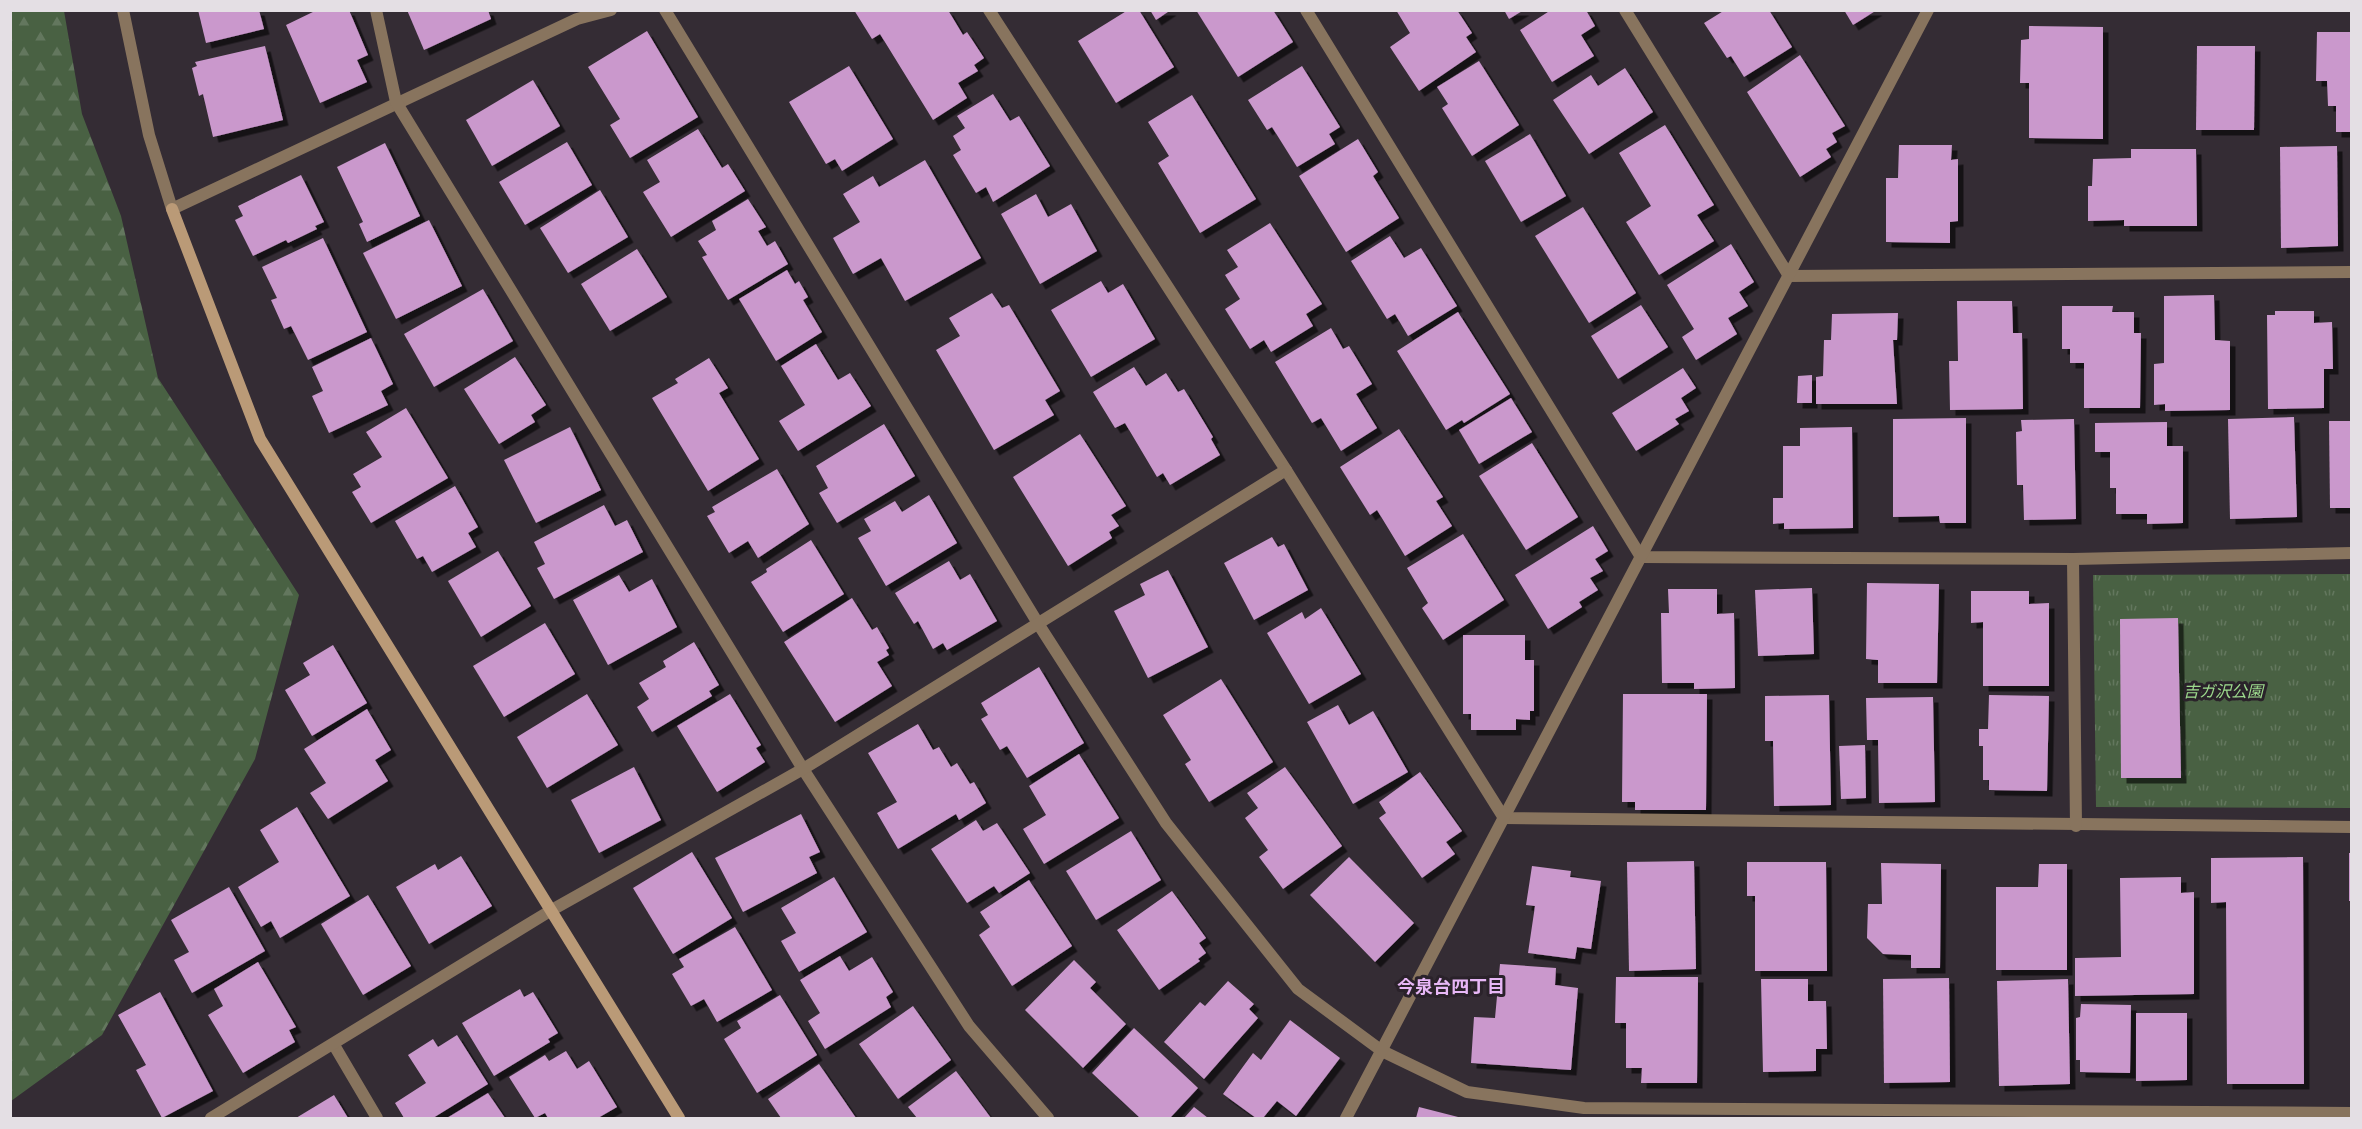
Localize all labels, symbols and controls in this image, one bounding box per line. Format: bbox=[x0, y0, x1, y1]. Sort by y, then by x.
park label: 吉ガ沢公園 bbox=[2183, 678, 2265, 702]
district label: 今泉台四丁目 bbox=[1397, 972, 1505, 999]

